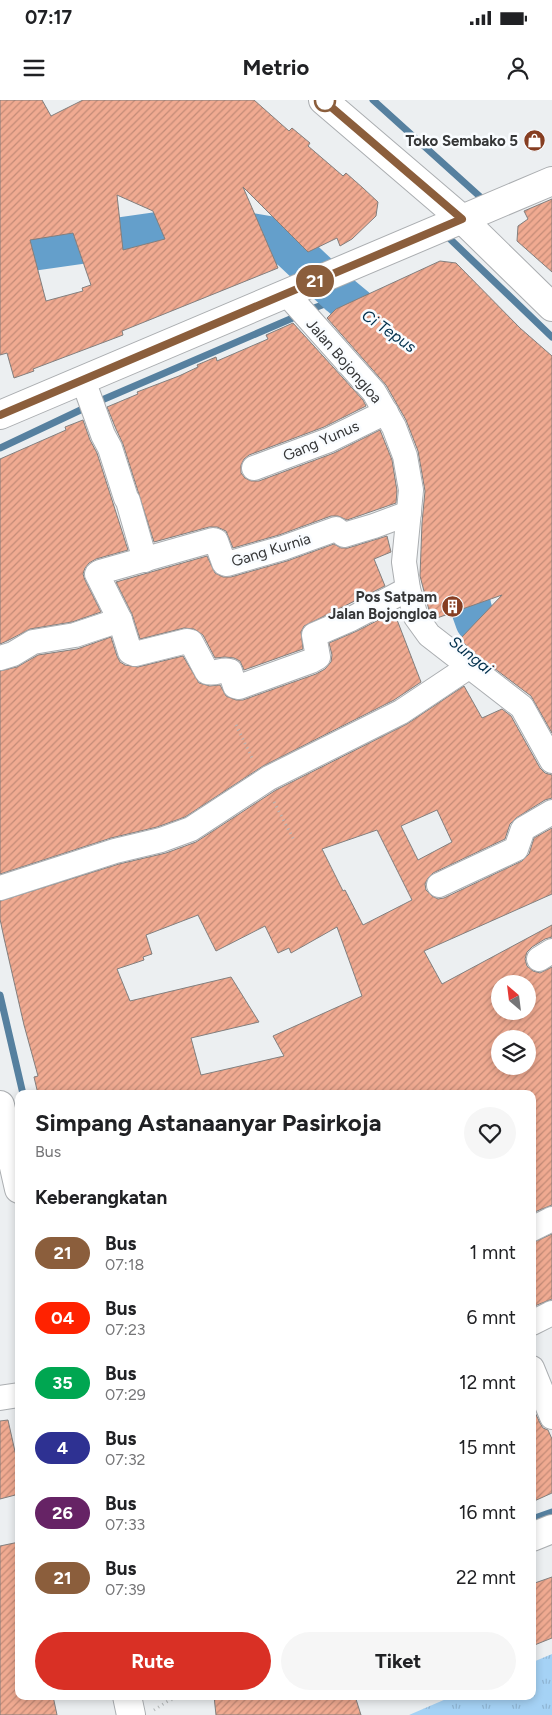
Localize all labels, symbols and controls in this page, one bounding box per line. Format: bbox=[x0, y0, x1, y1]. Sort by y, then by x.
text: 07:17 bbox=[25, 6, 72, 29]
icon: menu bbox=[20, 54, 48, 82]
text: Metrio bbox=[243, 54, 309, 81]
icon: person bbox=[504, 54, 532, 82]
unlabelled marker bbox=[314, 90, 336, 112]
shop icon: Toko Sembako 5 bbox=[522, 129, 546, 153]
place label: Toko Sembako 5 bbox=[405, 132, 518, 150]
line badge: 21 bbox=[292, 265, 338, 297]
text: 21 bbox=[306, 270, 324, 292]
water label: Ci Tepus bbox=[358, 306, 420, 357]
street label: Jalan Bojongloa bbox=[302, 315, 386, 407]
street label: Gang Yunus bbox=[280, 417, 362, 465]
street label: Gang Kurnia bbox=[229, 529, 313, 571]
place label: Pos Satpam Jalan Bojongloa bbox=[328, 588, 437, 623]
building icon: Pos Satpam Jalan Bojongloa bbox=[441, 594, 465, 618]
water label: Sungai bbox=[446, 632, 497, 678]
north arrow bbox=[491, 975, 536, 1020]
map controls bbox=[491, 975, 536, 1075]
button: layers bbox=[491, 1030, 536, 1075]
button: heart bbox=[464, 1107, 516, 1159]
text: Simpang Astanaanyar Pasirkoja bbox=[35, 1108, 381, 1137]
text: Bus bbox=[35, 1142, 61, 1161]
text: Keberangkatan bbox=[35, 1186, 167, 1209]
text: Bus bbox=[105, 1232, 136, 1255]
text: 1 mnt bbox=[470, 1241, 516, 1264]
text: 21 bbox=[53, 1242, 72, 1264]
text: 07:18 bbox=[105, 1255, 144, 1274]
text: Bus bbox=[105, 1297, 136, 1320]
text: 6 mnt bbox=[467, 1306, 516, 1329]
text: 04 bbox=[51, 1307, 74, 1329]
text: 07:23 bbox=[105, 1320, 146, 1339]
text: Bus bbox=[105, 1362, 136, 1385]
text: 12 mnt bbox=[459, 1371, 516, 1394]
text: 35 bbox=[52, 1372, 73, 1394]
text: 07:29 bbox=[105, 1385, 146, 1404]
text: Bus bbox=[105, 1427, 136, 1450]
text: 15 mnt bbox=[459, 1436, 516, 1459]
text: 4 bbox=[57, 1437, 68, 1459]
text: 07:32 bbox=[105, 1450, 146, 1469]
text: Bus bbox=[105, 1492, 136, 1515]
text: 16 mnt bbox=[459, 1501, 516, 1524]
text: 26 bbox=[52, 1502, 73, 1524]
text: 07:33 bbox=[105, 1515, 145, 1534]
text: Bus bbox=[105, 1557, 136, 1580]
text: 22 mnt bbox=[456, 1566, 516, 1589]
text: 21 bbox=[53, 1567, 72, 1589]
text: 07:39 bbox=[105, 1580, 146, 1599]
button: Rute bbox=[35, 1632, 271, 1690]
button: Tiket bbox=[281, 1632, 516, 1690]

